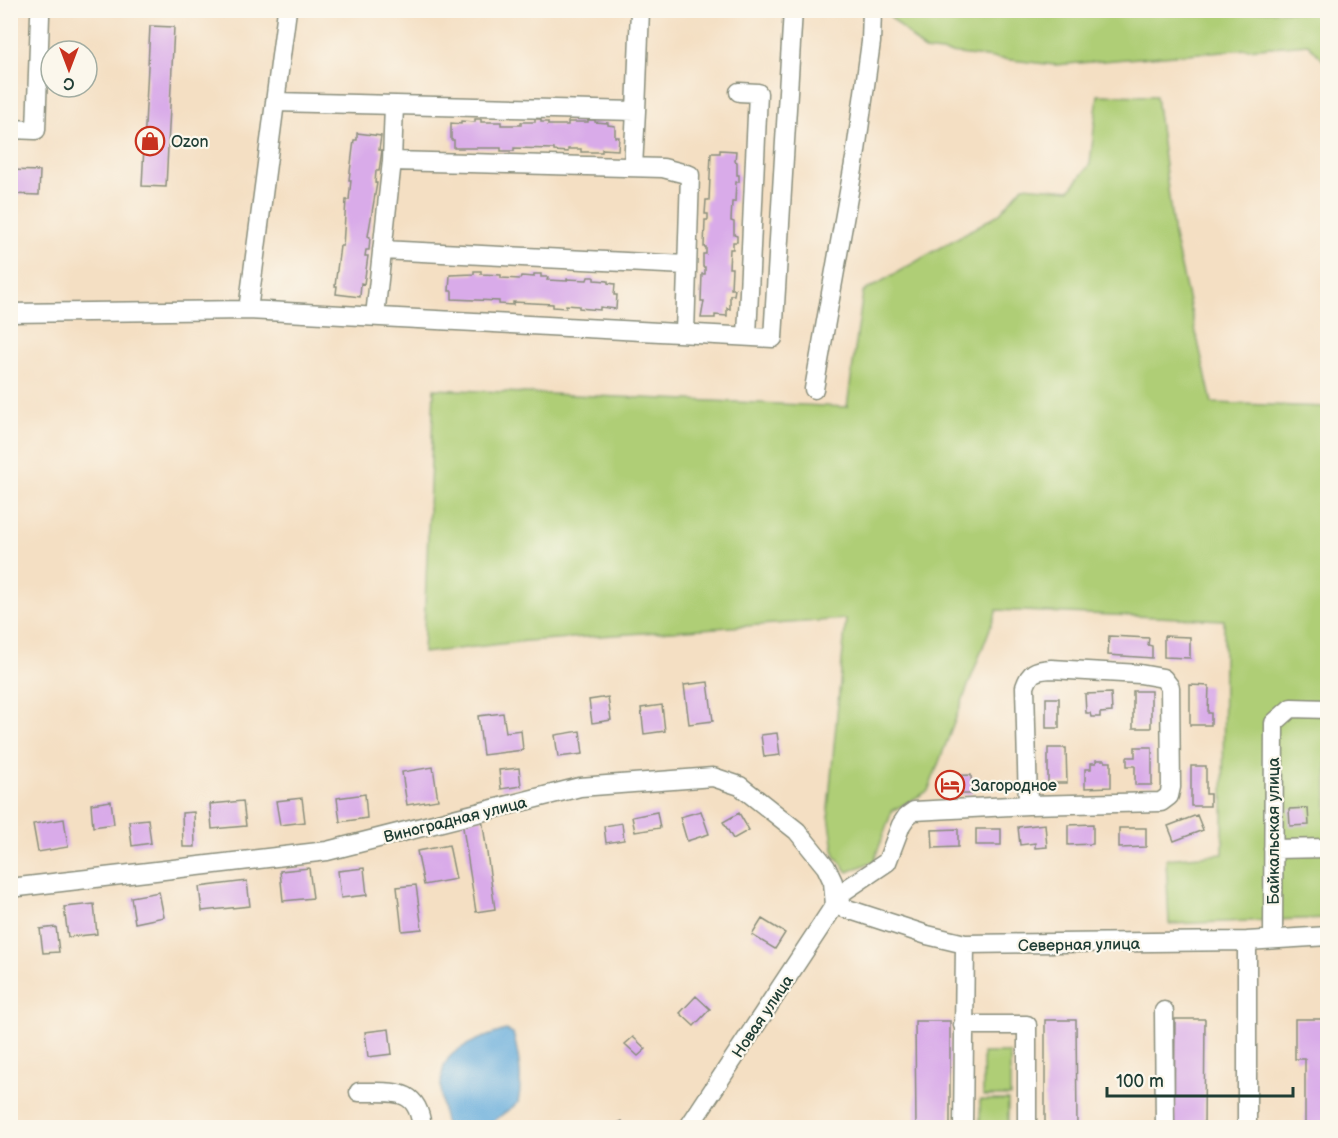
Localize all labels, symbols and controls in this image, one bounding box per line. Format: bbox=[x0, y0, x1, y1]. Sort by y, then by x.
north arrow bbox=[39, 39, 99, 99]
text: С bbox=[63, 73, 75, 92]
shop icon: Ozon bbox=[134, 125, 166, 157]
place label: Ozon bbox=[171, 133, 209, 152]
street label: Байкальская улица bbox=[1265, 757, 1284, 905]
hotel icon: Загородное bbox=[934, 769, 966, 801]
place label: Загородное bbox=[971, 777, 1057, 796]
street label: Виноградная улица bbox=[382, 793, 529, 847]
street label: Северная улица bbox=[1018, 935, 1141, 956]
street label: Новая улица bbox=[729, 971, 798, 1062]
scale bar bbox=[1107, 1060, 1293, 1098]
text: 100 m bbox=[1116, 1071, 1164, 1092]

